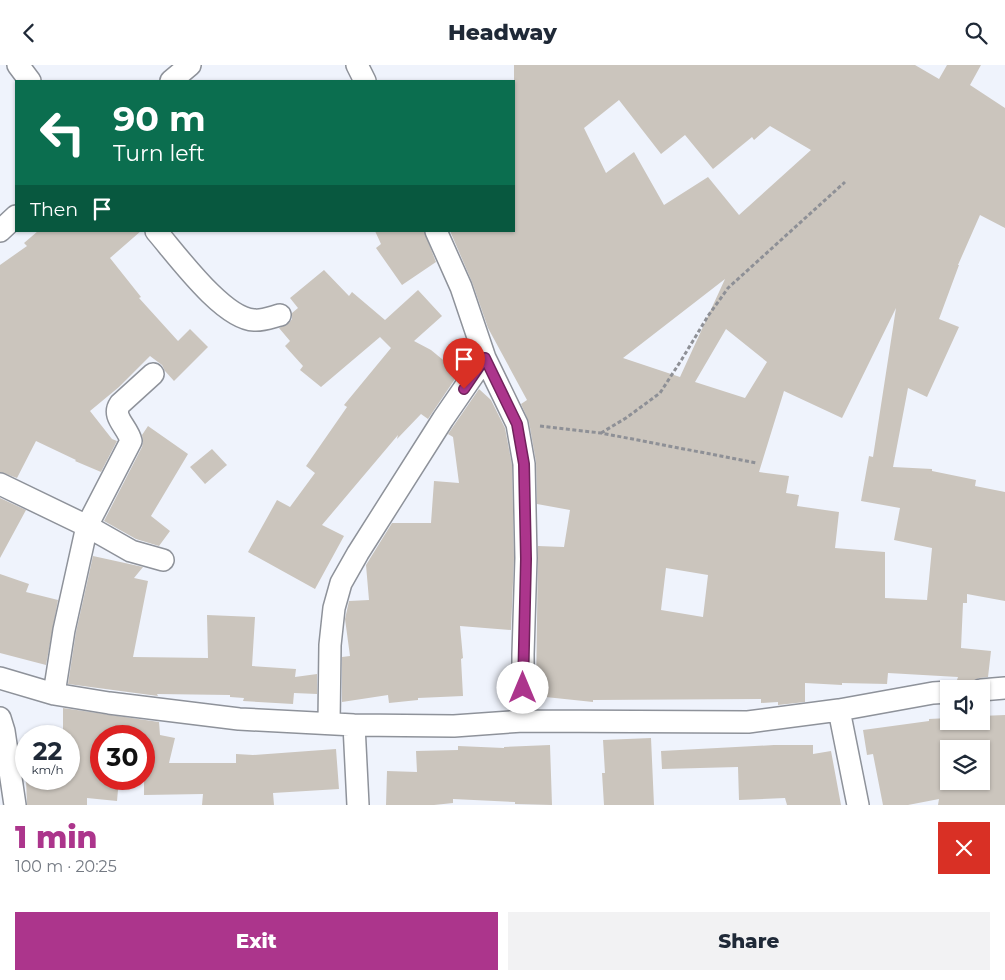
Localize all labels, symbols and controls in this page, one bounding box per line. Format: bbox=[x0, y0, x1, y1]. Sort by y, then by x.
icon: back bbox=[15, 19, 43, 47]
text: Headway bbox=[448, 19, 557, 46]
icon: search bbox=[962, 19, 990, 47]
text: 90 m bbox=[113, 97, 206, 140]
icon: left bbox=[30, 100, 95, 165]
text: Turn left bbox=[113, 140, 205, 167]
icon: arrive bbox=[88, 195, 116, 223]
text: Then bbox=[30, 198, 78, 221]
pin bbox=[443, 338, 485, 389]
icon: arrive bbox=[450, 345, 478, 373]
position arrow bbox=[496, 661, 548, 713]
map controls bbox=[940, 680, 990, 790]
button: sound bbox=[940, 680, 990, 730]
speed limit sign: 30 bbox=[90, 725, 155, 790]
text: 22 bbox=[33, 736, 62, 766]
button: layers bbox=[940, 740, 990, 790]
text: km/h bbox=[31, 762, 64, 777]
text: 1 min bbox=[15, 819, 98, 856]
button: close bbox=[938, 822, 990, 874]
text: 100 m · 20:25 bbox=[15, 857, 117, 876]
button: Exit bbox=[15, 912, 498, 970]
button: Share bbox=[508, 912, 990, 970]

